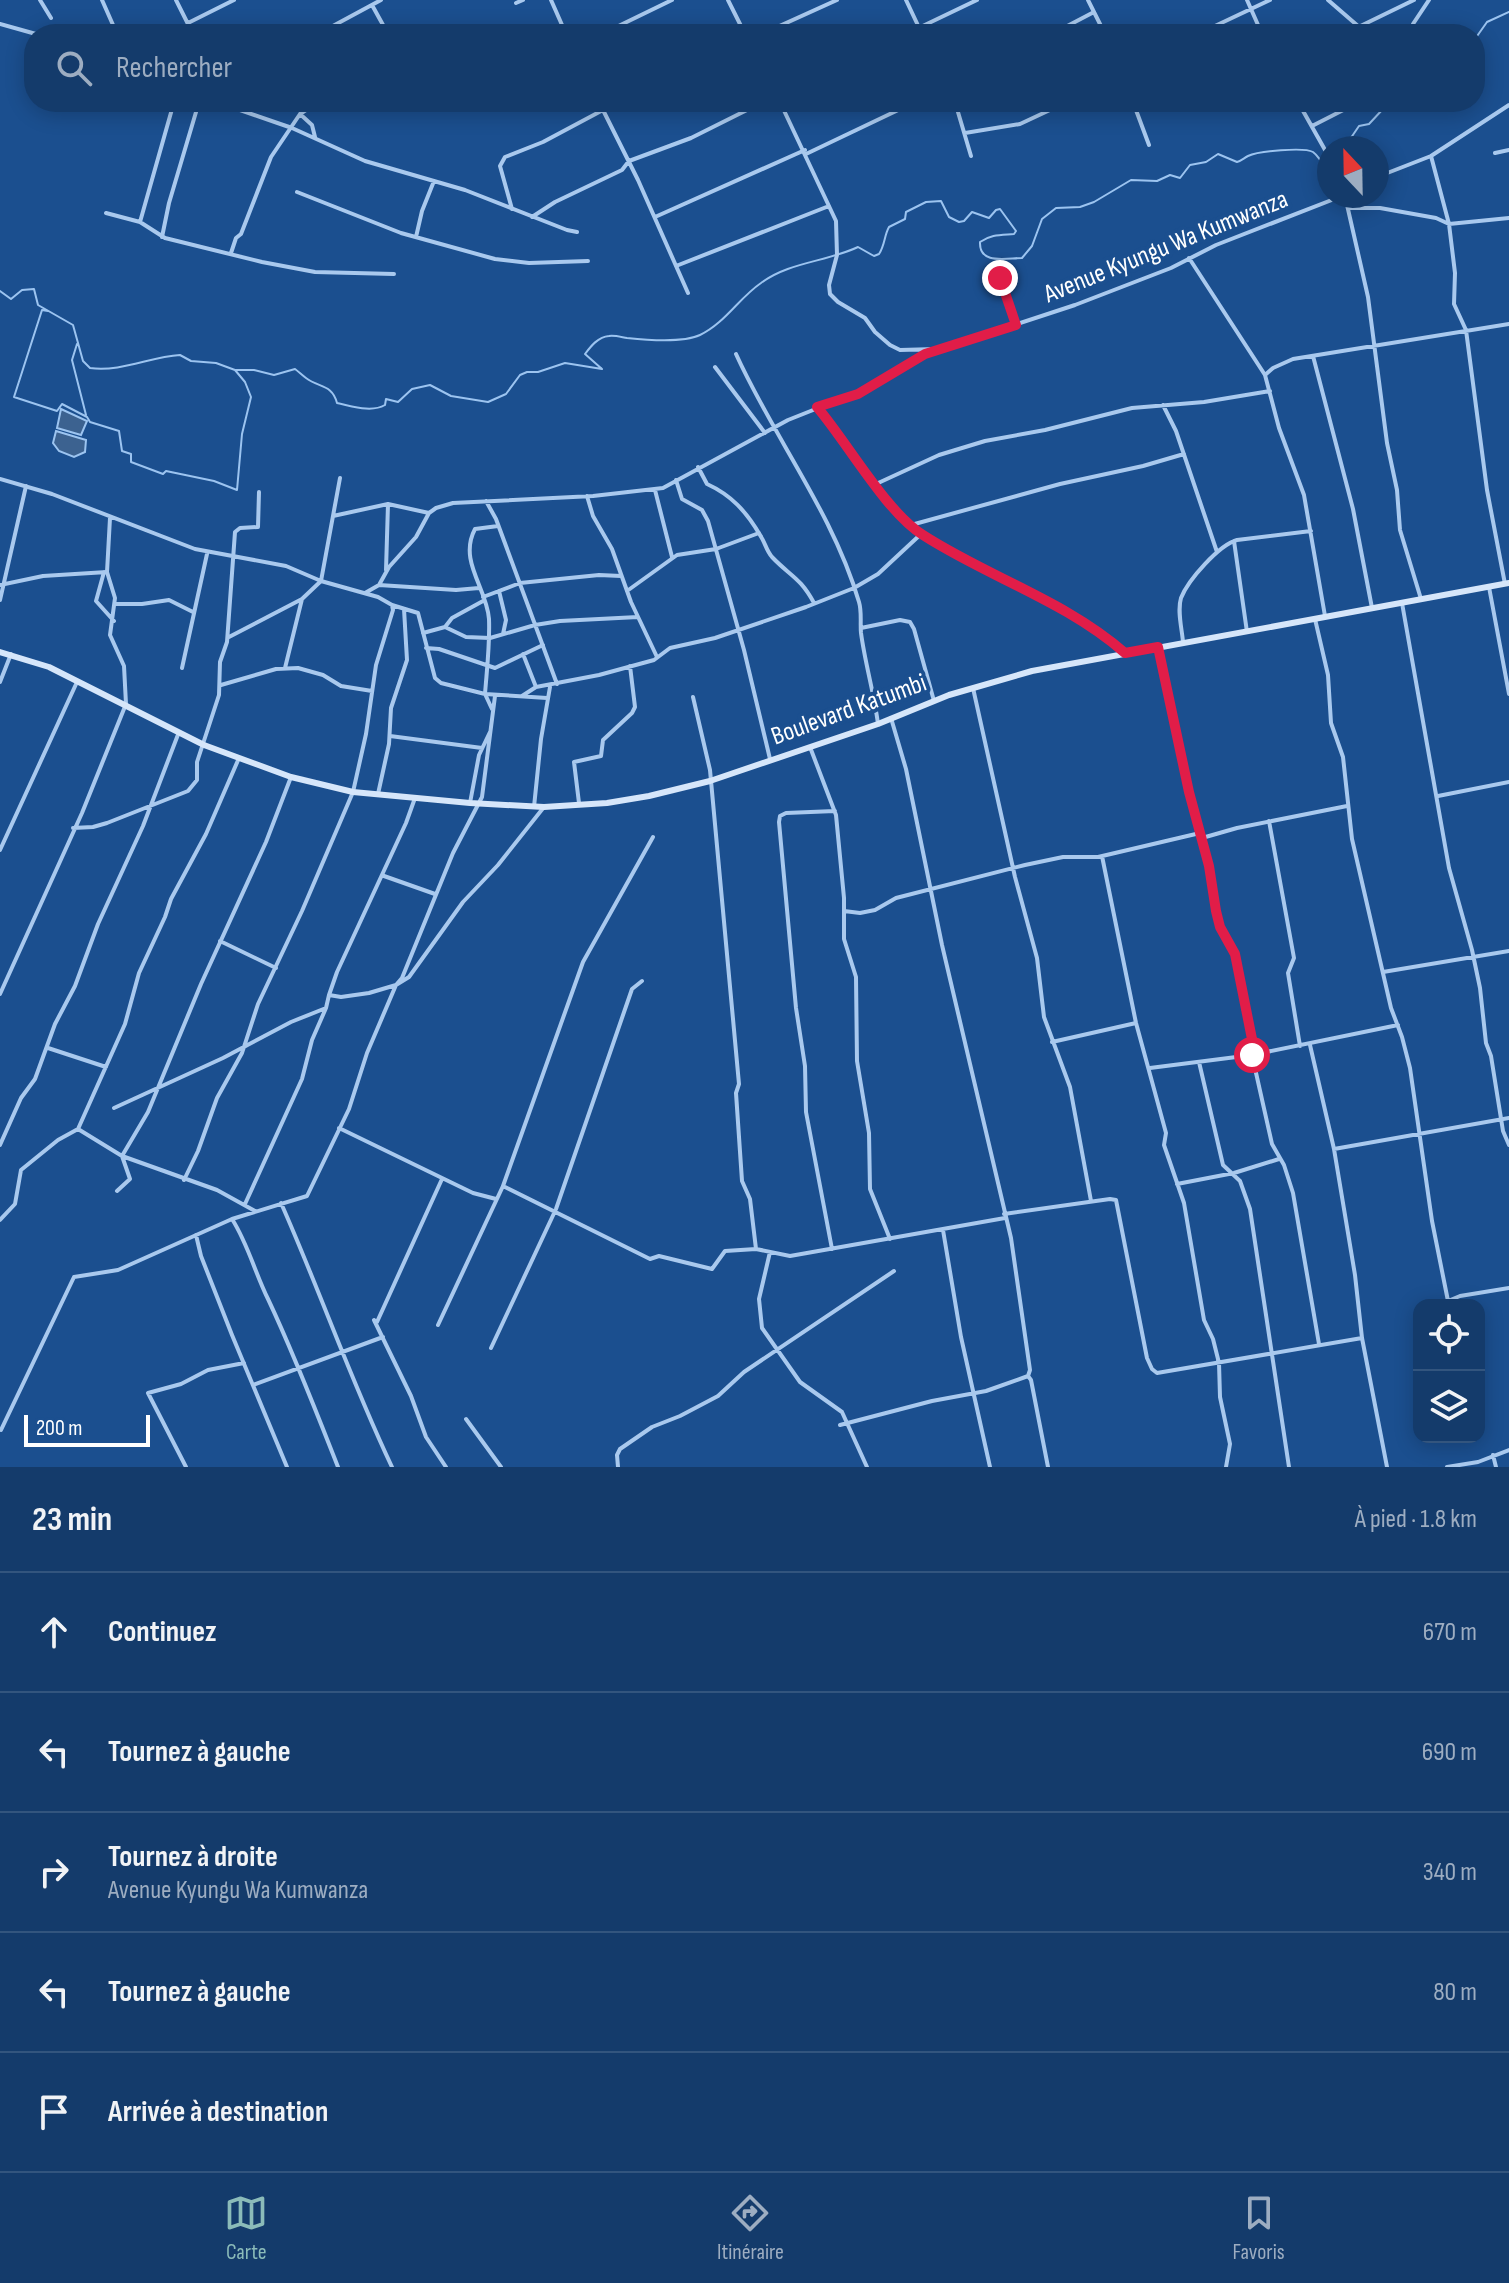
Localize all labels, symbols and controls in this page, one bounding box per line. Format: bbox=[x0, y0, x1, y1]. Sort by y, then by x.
search box bbox=[24, 24, 1485, 112]
icon: search bbox=[52, 46, 96, 90]
text: Rechercher bbox=[116, 50, 232, 86]
north arrow bbox=[1317, 136, 1389, 208]
street label: Avenue Kyungu Wa Kumwanza bbox=[1039, 184, 1292, 311]
route end bbox=[982, 260, 1018, 296]
street label: Boulevard Katumbi bbox=[767, 668, 931, 752]
route start bbox=[1234, 1037, 1270, 1073]
map controls bbox=[1413, 1299, 1485, 1443]
button: locate bbox=[1413, 1299, 1485, 1371]
button: layers bbox=[1413, 1371, 1485, 1443]
scale bar bbox=[24, 1411, 150, 1447]
text: 200 m bbox=[36, 1415, 82, 1442]
text: 23 min bbox=[32, 1499, 112, 1540]
text: À pied · 1.8 km bbox=[1355, 1504, 1477, 1535]
icon: ahead bbox=[32, 1610, 76, 1654]
text: Continuez bbox=[108, 1614, 217, 1650]
text: 670 m bbox=[1423, 1617, 1477, 1648]
icon: left bbox=[32, 1730, 76, 1774]
text: Tournez à gauche bbox=[108, 1734, 291, 1770]
text: 690 m bbox=[1422, 1737, 1477, 1768]
text: Tournez à droite bbox=[108, 1839, 278, 1875]
icon: right bbox=[32, 1850, 76, 1894]
text: 340 m bbox=[1423, 1857, 1477, 1888]
text: Avenue Kyungu Wa Kumwanza bbox=[108, 1875, 368, 1906]
icon: left bbox=[32, 1970, 76, 2014]
text: Tournez à gauche bbox=[108, 1974, 291, 2010]
text: 80 m bbox=[1433, 1977, 1477, 2008]
icon: arrive bbox=[32, 2090, 76, 2134]
text: Arrivée à destination bbox=[108, 2094, 328, 2130]
tab: Carte bbox=[224, 2191, 268, 2266]
tab: Itinéraire bbox=[717, 2191, 784, 2266]
tab: Favoris bbox=[1233, 2191, 1285, 2266]

